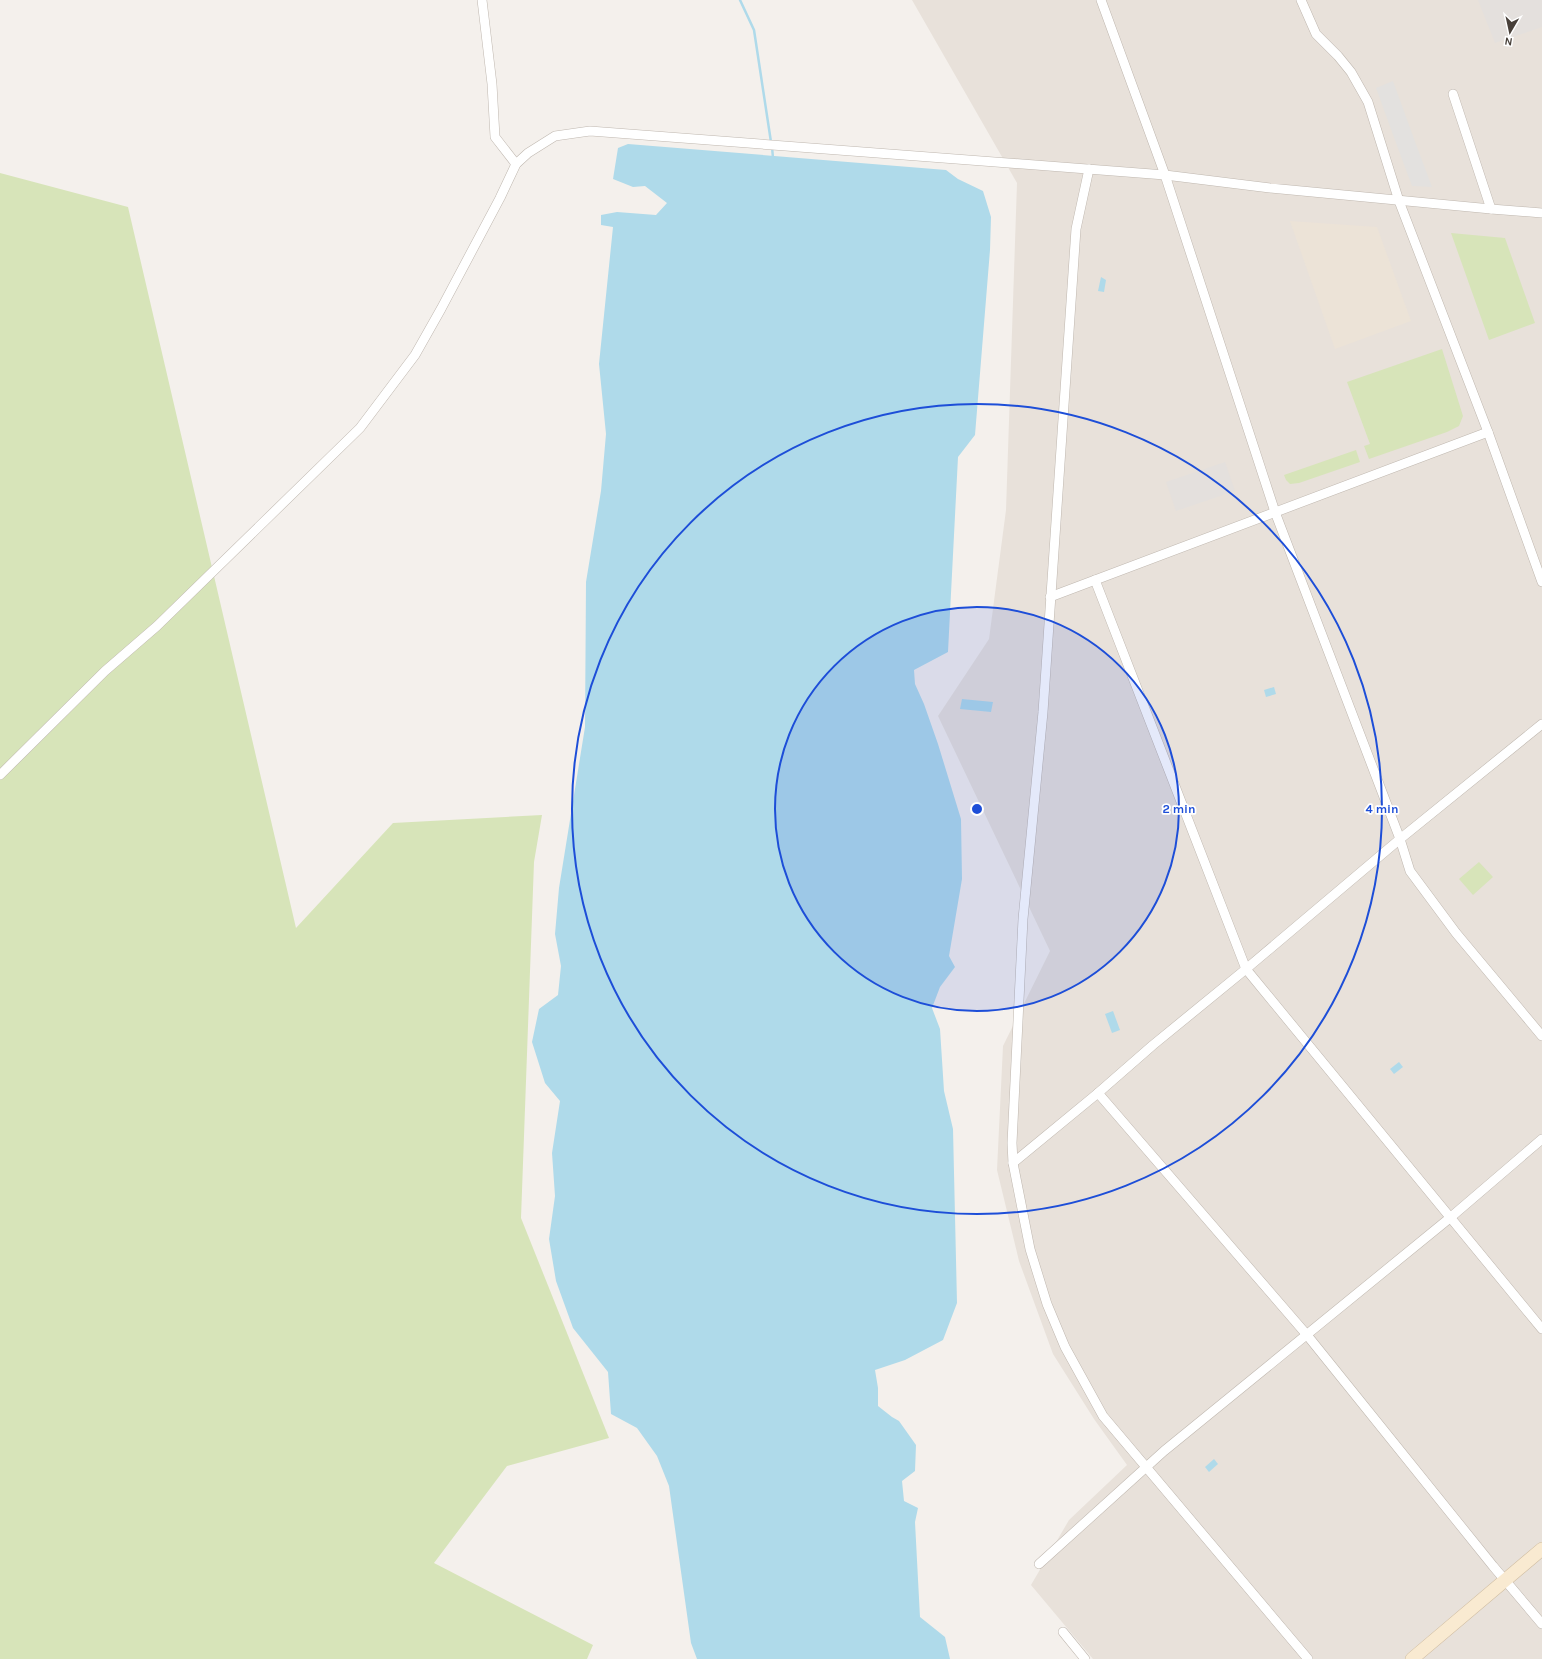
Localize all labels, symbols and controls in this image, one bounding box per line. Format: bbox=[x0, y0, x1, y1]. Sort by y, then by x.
north arrow bbox=[1490, 12, 1530, 52]
text: N bbox=[1504, 34, 1513, 48]
centre of rings bbox=[970, 802, 984, 816]
text: 2 min bbox=[1162, 802, 1196, 816]
text: 4 min bbox=[1366, 802, 1398, 816]

